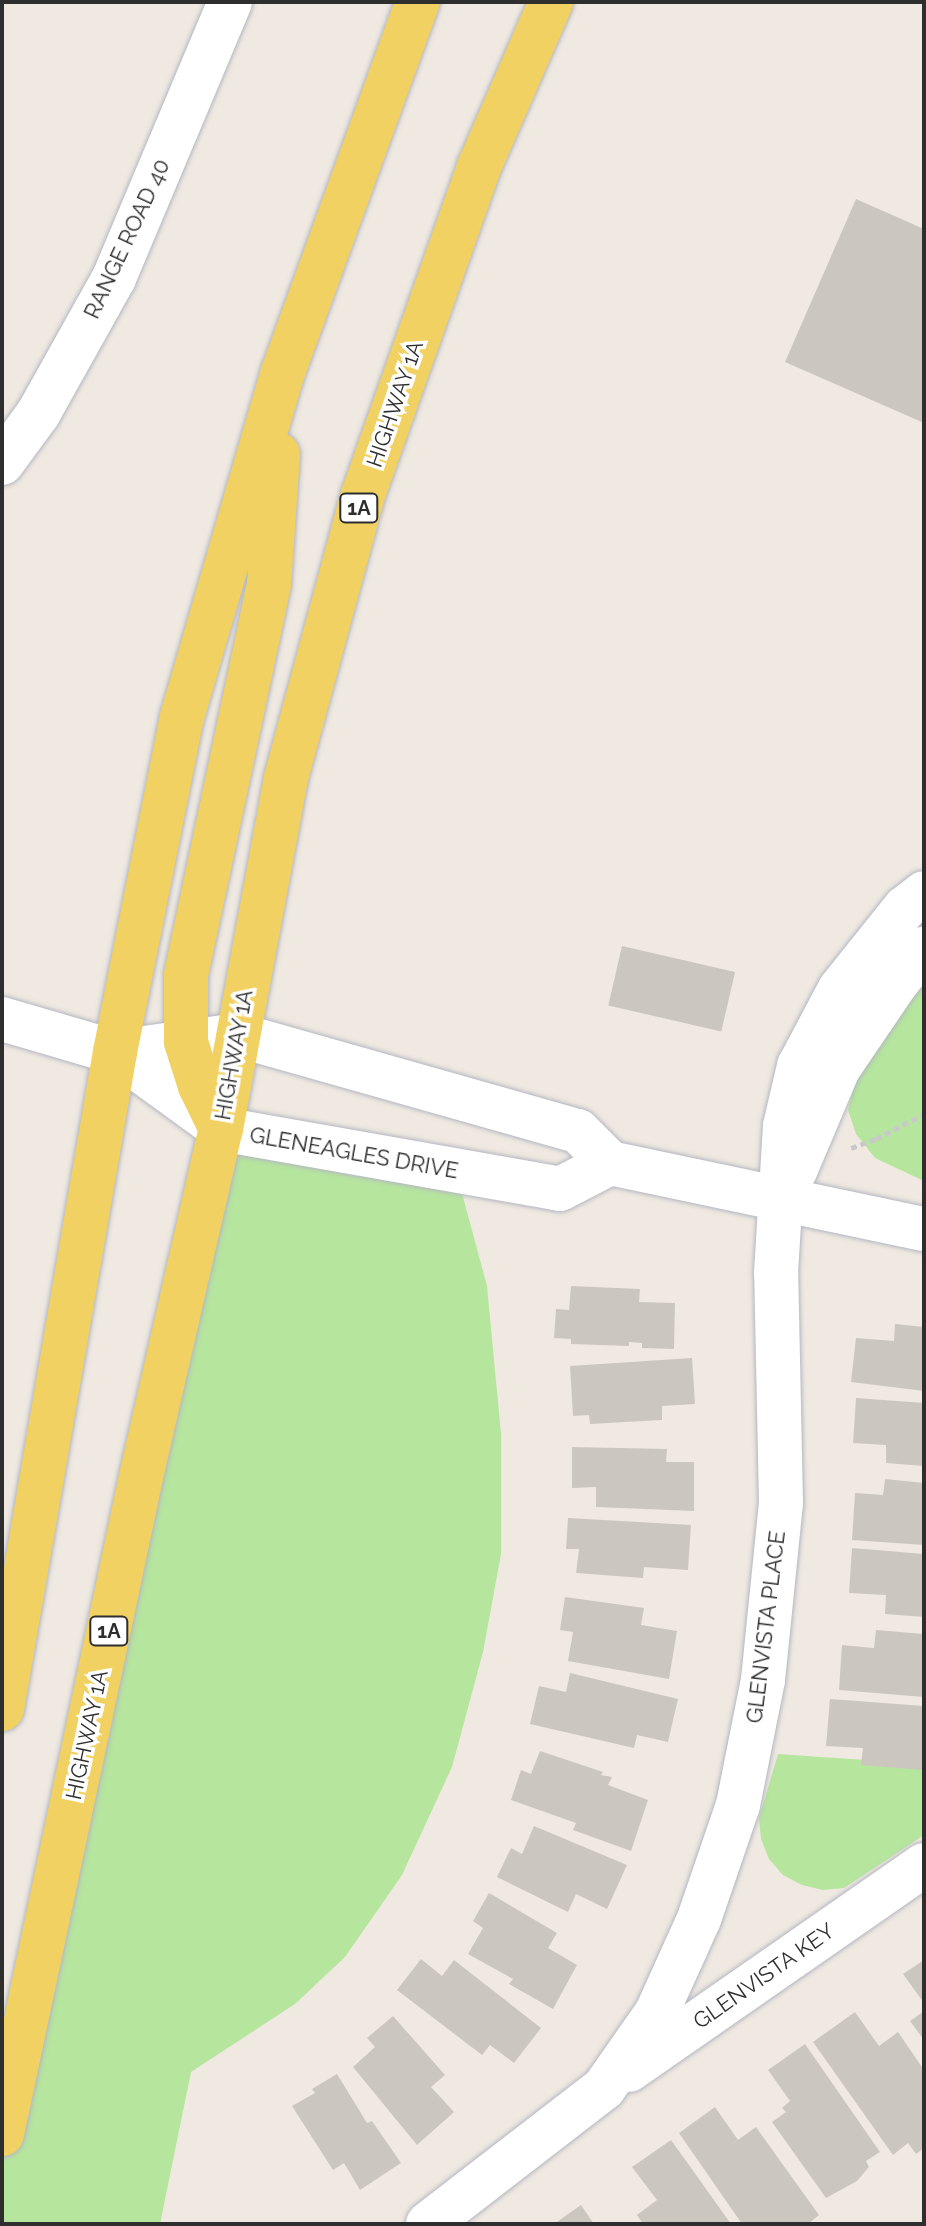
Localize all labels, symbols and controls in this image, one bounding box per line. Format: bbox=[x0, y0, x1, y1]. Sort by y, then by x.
street label: RANGE ROAD 40 bbox=[78, 155, 176, 323]
street label: HIGHWAY 1A bbox=[361, 337, 429, 471]
road number: 1A bbox=[339, 492, 379, 524]
street label: HIGHWAY 1A bbox=[209, 987, 259, 1123]
street label: GLENEAGLES DRIVE bbox=[248, 1122, 460, 1184]
street label: GLENVISTA PLACE bbox=[741, 1529, 791, 1725]
road number: 1A bbox=[89, 1615, 129, 1647]
street label: HIGHWAY 1A bbox=[60, 1667, 114, 1803]
street label: GLENVISTA KEY bbox=[688, 1917, 840, 2035]

